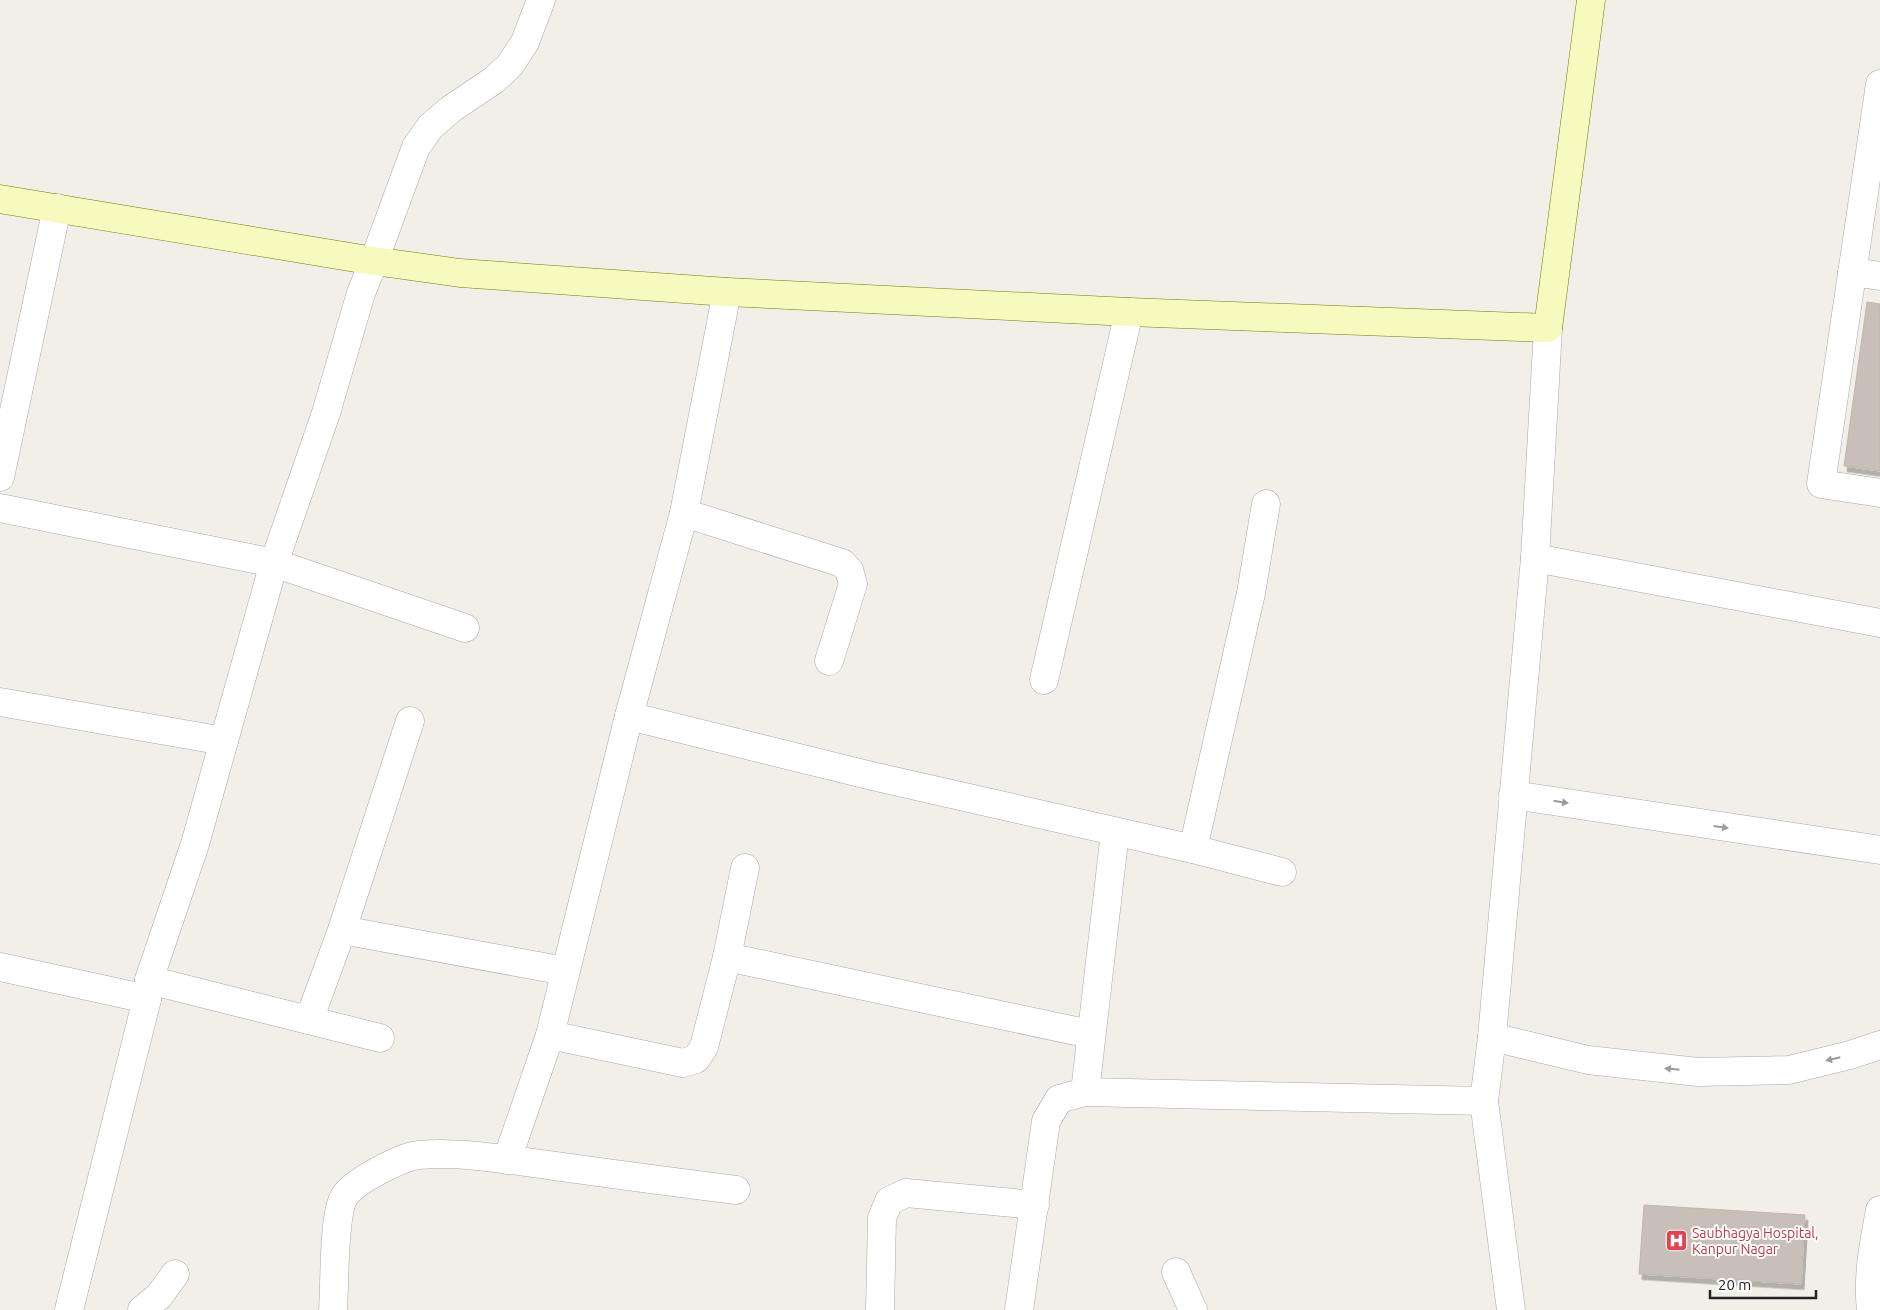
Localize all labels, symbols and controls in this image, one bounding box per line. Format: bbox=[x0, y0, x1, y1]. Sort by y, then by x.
one-way arrow bbox=[1553, 799, 1569, 807]
one-way arrow bbox=[1714, 823, 1730, 831]
one-way arrow bbox=[1826, 1055, 1841, 1063]
one-way arrow bbox=[1664, 1065, 1680, 1073]
place label: Saubhagya Hospital, Kanpur Nagar bbox=[1692, 1225, 1819, 1257]
hospital icon: Saubhagya Hospital, Kanpur Nagar bbox=[1664, 1229, 1688, 1253]
scale bar bbox=[1710, 1268, 1816, 1300]
text: 20 m bbox=[1718, 1276, 1751, 1293]

